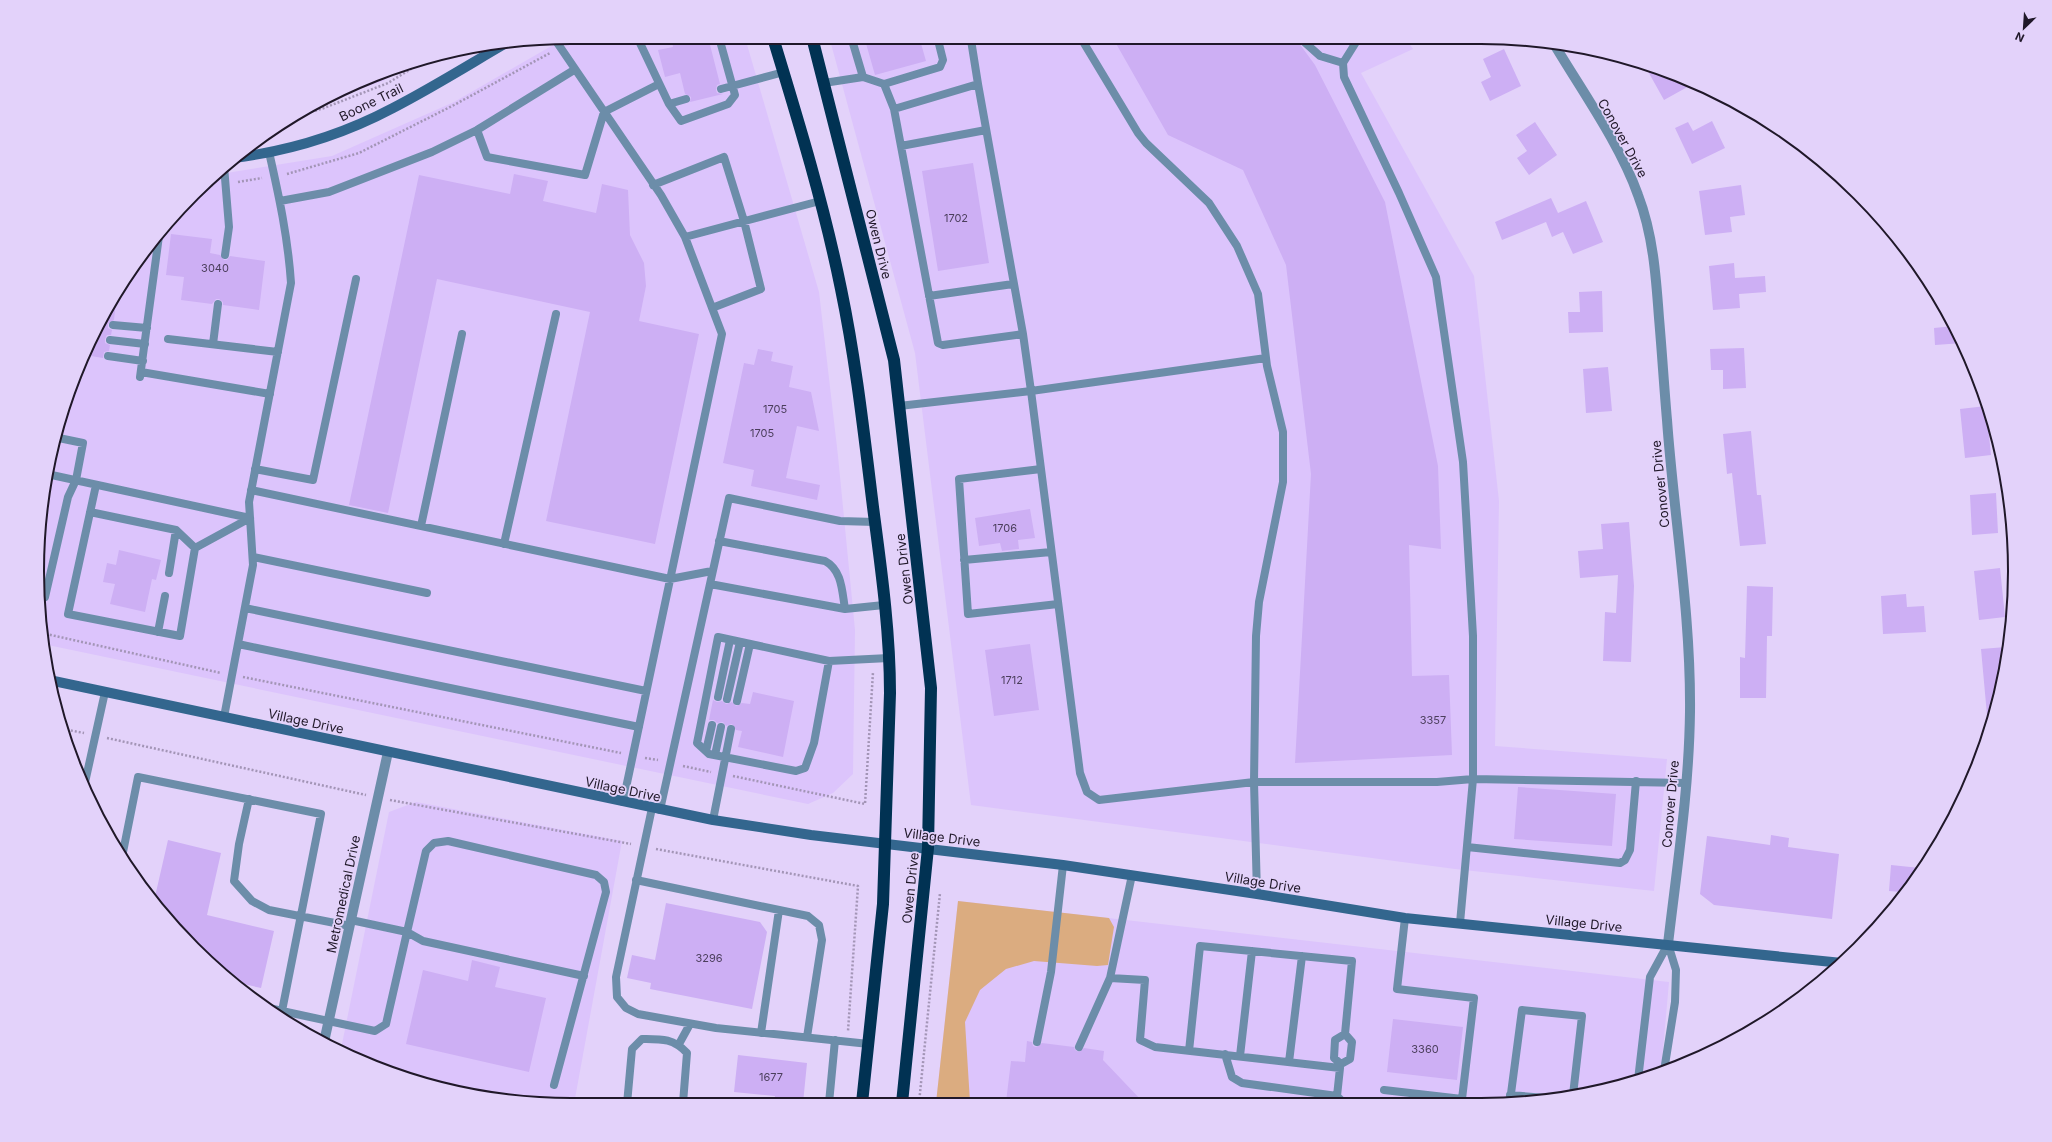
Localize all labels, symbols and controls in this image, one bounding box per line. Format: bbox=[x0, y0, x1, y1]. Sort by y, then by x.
north arrow bbox=[2004, 8, 2044, 48]
text: N bbox=[2013, 29, 2027, 45]
street label: Boone Trail bbox=[336, 80, 406, 124]
street label: Conover Drive bbox=[1595, 96, 1651, 180]
street label: Owen Drive bbox=[863, 207, 895, 281]
house number: 1702 bbox=[944, 211, 968, 225]
house number: 3040 bbox=[201, 261, 229, 275]
house number: 1705 bbox=[763, 402, 787, 416]
house number: 1705 bbox=[750, 426, 774, 440]
street label: Conover Drive bbox=[1647, 439, 1673, 529]
house number: 1706 bbox=[993, 521, 1017, 535]
street label: Owen Drive bbox=[892, 533, 916, 605]
house number: 1712 bbox=[1001, 673, 1023, 687]
street label: Village Drive bbox=[267, 705, 345, 737]
house number: 3357 bbox=[1420, 713, 1446, 727]
street label: Conover Drive bbox=[1658, 759, 1682, 849]
street label: Village Drive bbox=[584, 773, 662, 805]
street label: Village Drive bbox=[903, 824, 981, 850]
street label: Metromedical Drive bbox=[323, 834, 363, 954]
street label: Owen Drive bbox=[898, 852, 922, 924]
street label: Village Drive bbox=[1224, 868, 1302, 896]
street label: Village Drive bbox=[1545, 911, 1623, 935]
house number: 3296 bbox=[695, 951, 723, 965]
house number: 3360 bbox=[1411, 1042, 1439, 1056]
house number: 1677 bbox=[759, 1070, 783, 1084]

